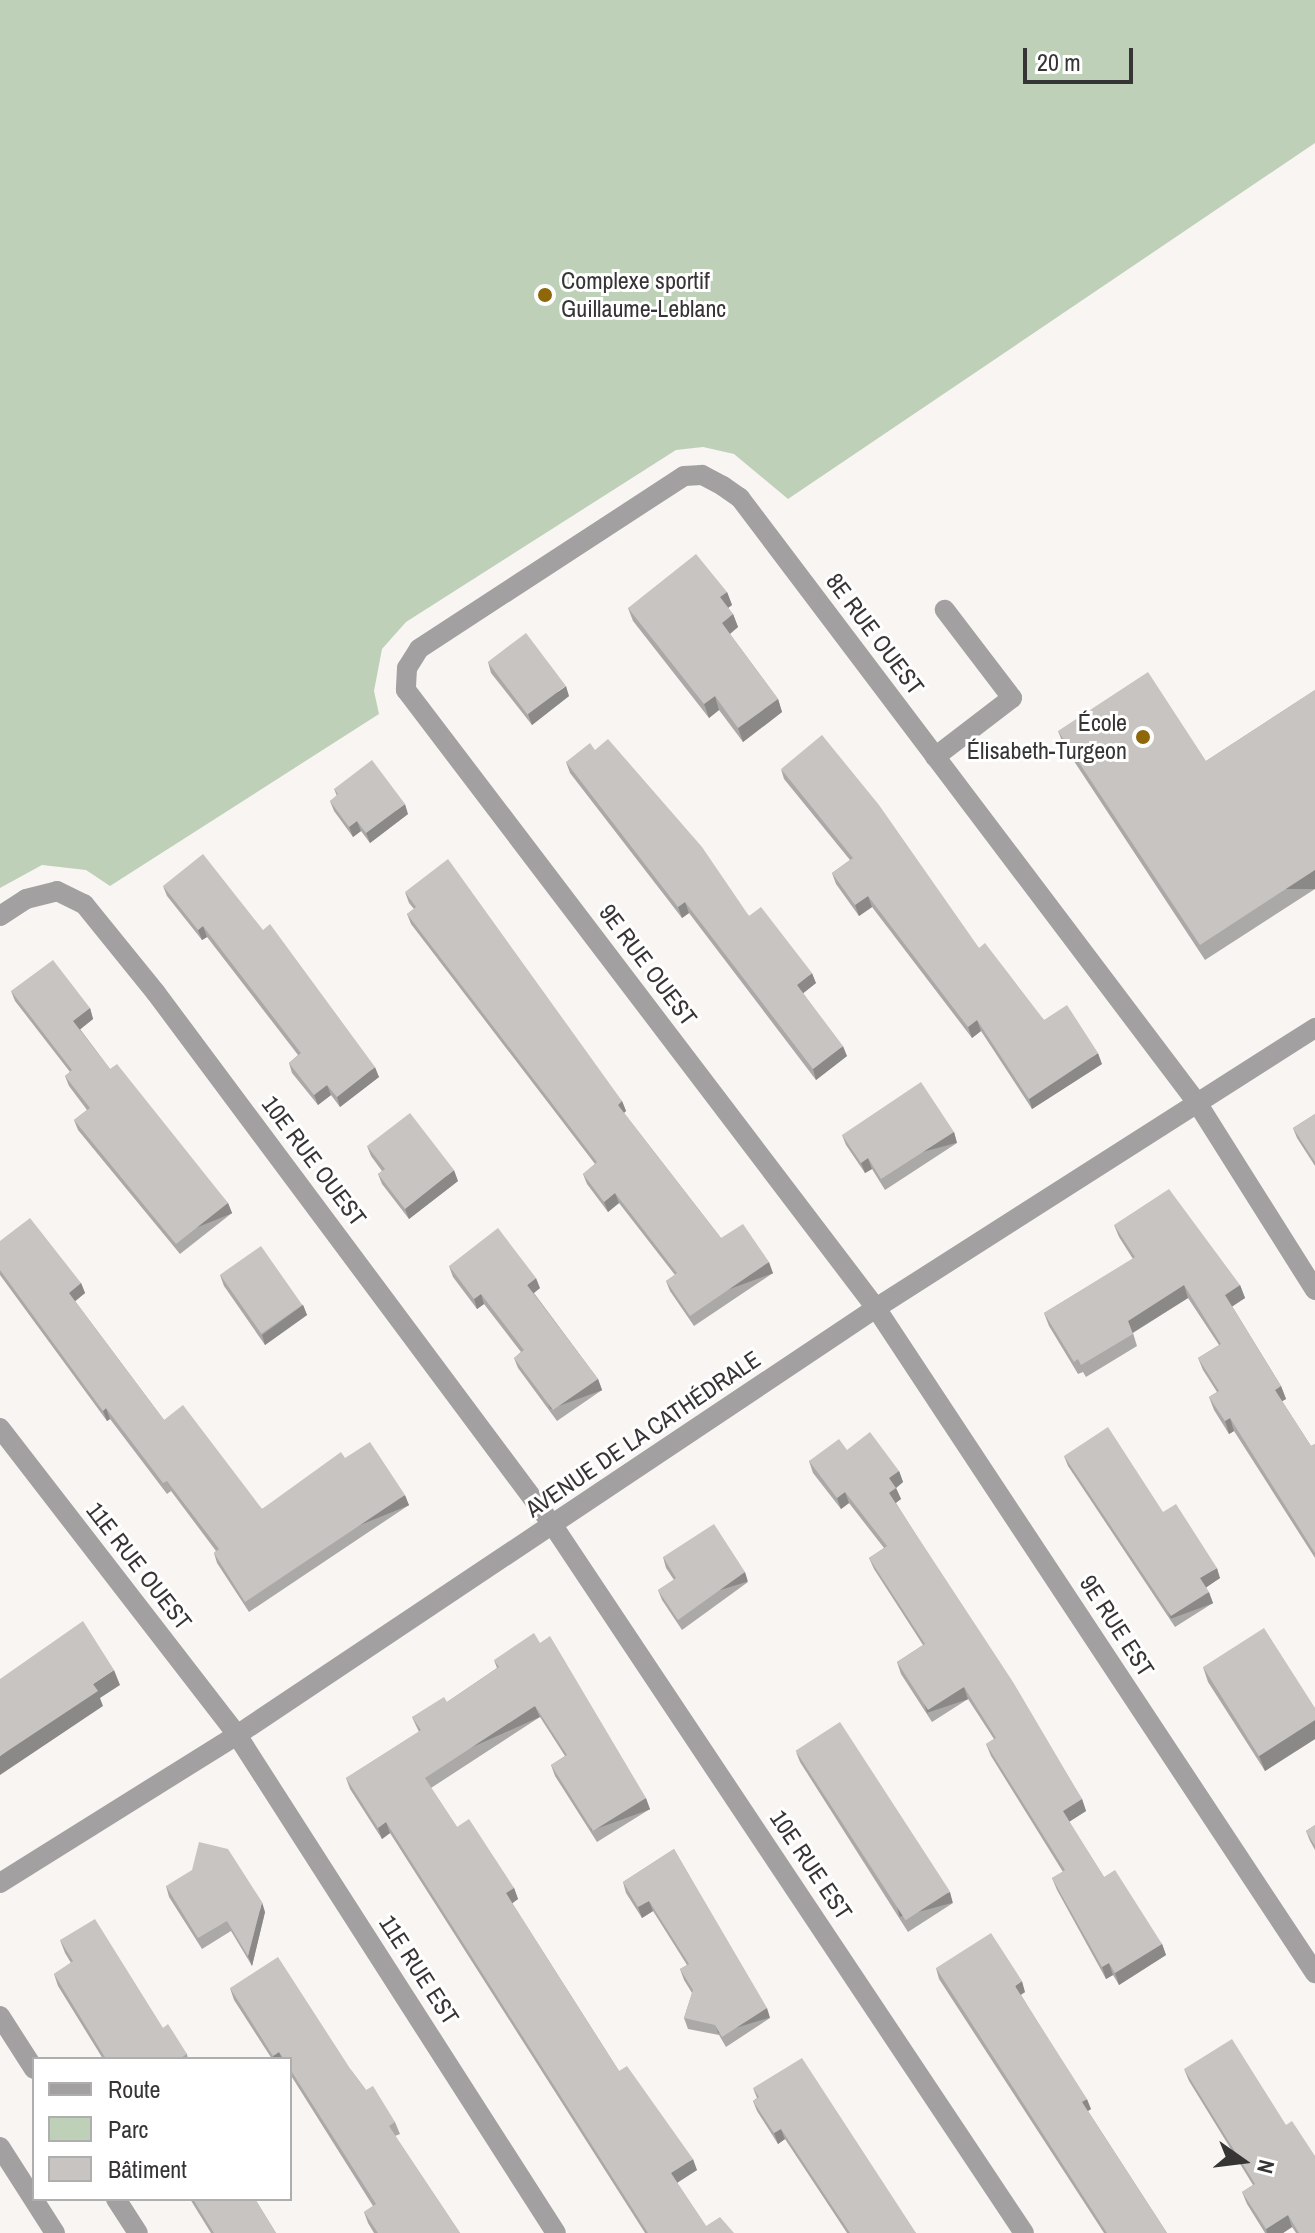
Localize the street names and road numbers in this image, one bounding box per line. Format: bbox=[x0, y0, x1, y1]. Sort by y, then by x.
street label: 8E RUE OUEST bbox=[820, 568, 930, 700]
street label: 9E RUE OUEST bbox=[593, 899, 703, 1031]
street label: 10E RUE OUEST bbox=[256, 1090, 372, 1232]
street label: AVENUE DE LA CATHÉDRALE bbox=[520, 1344, 766, 1524]
street label: 11E RUE OUEST bbox=[80, 1497, 198, 1635]
street label: 9E RUE EST bbox=[1074, 1570, 1160, 1682]
street label: 10E RUE EST bbox=[764, 1805, 858, 1925]
street label: 11E RUE EST bbox=[373, 1910, 465, 2030]

